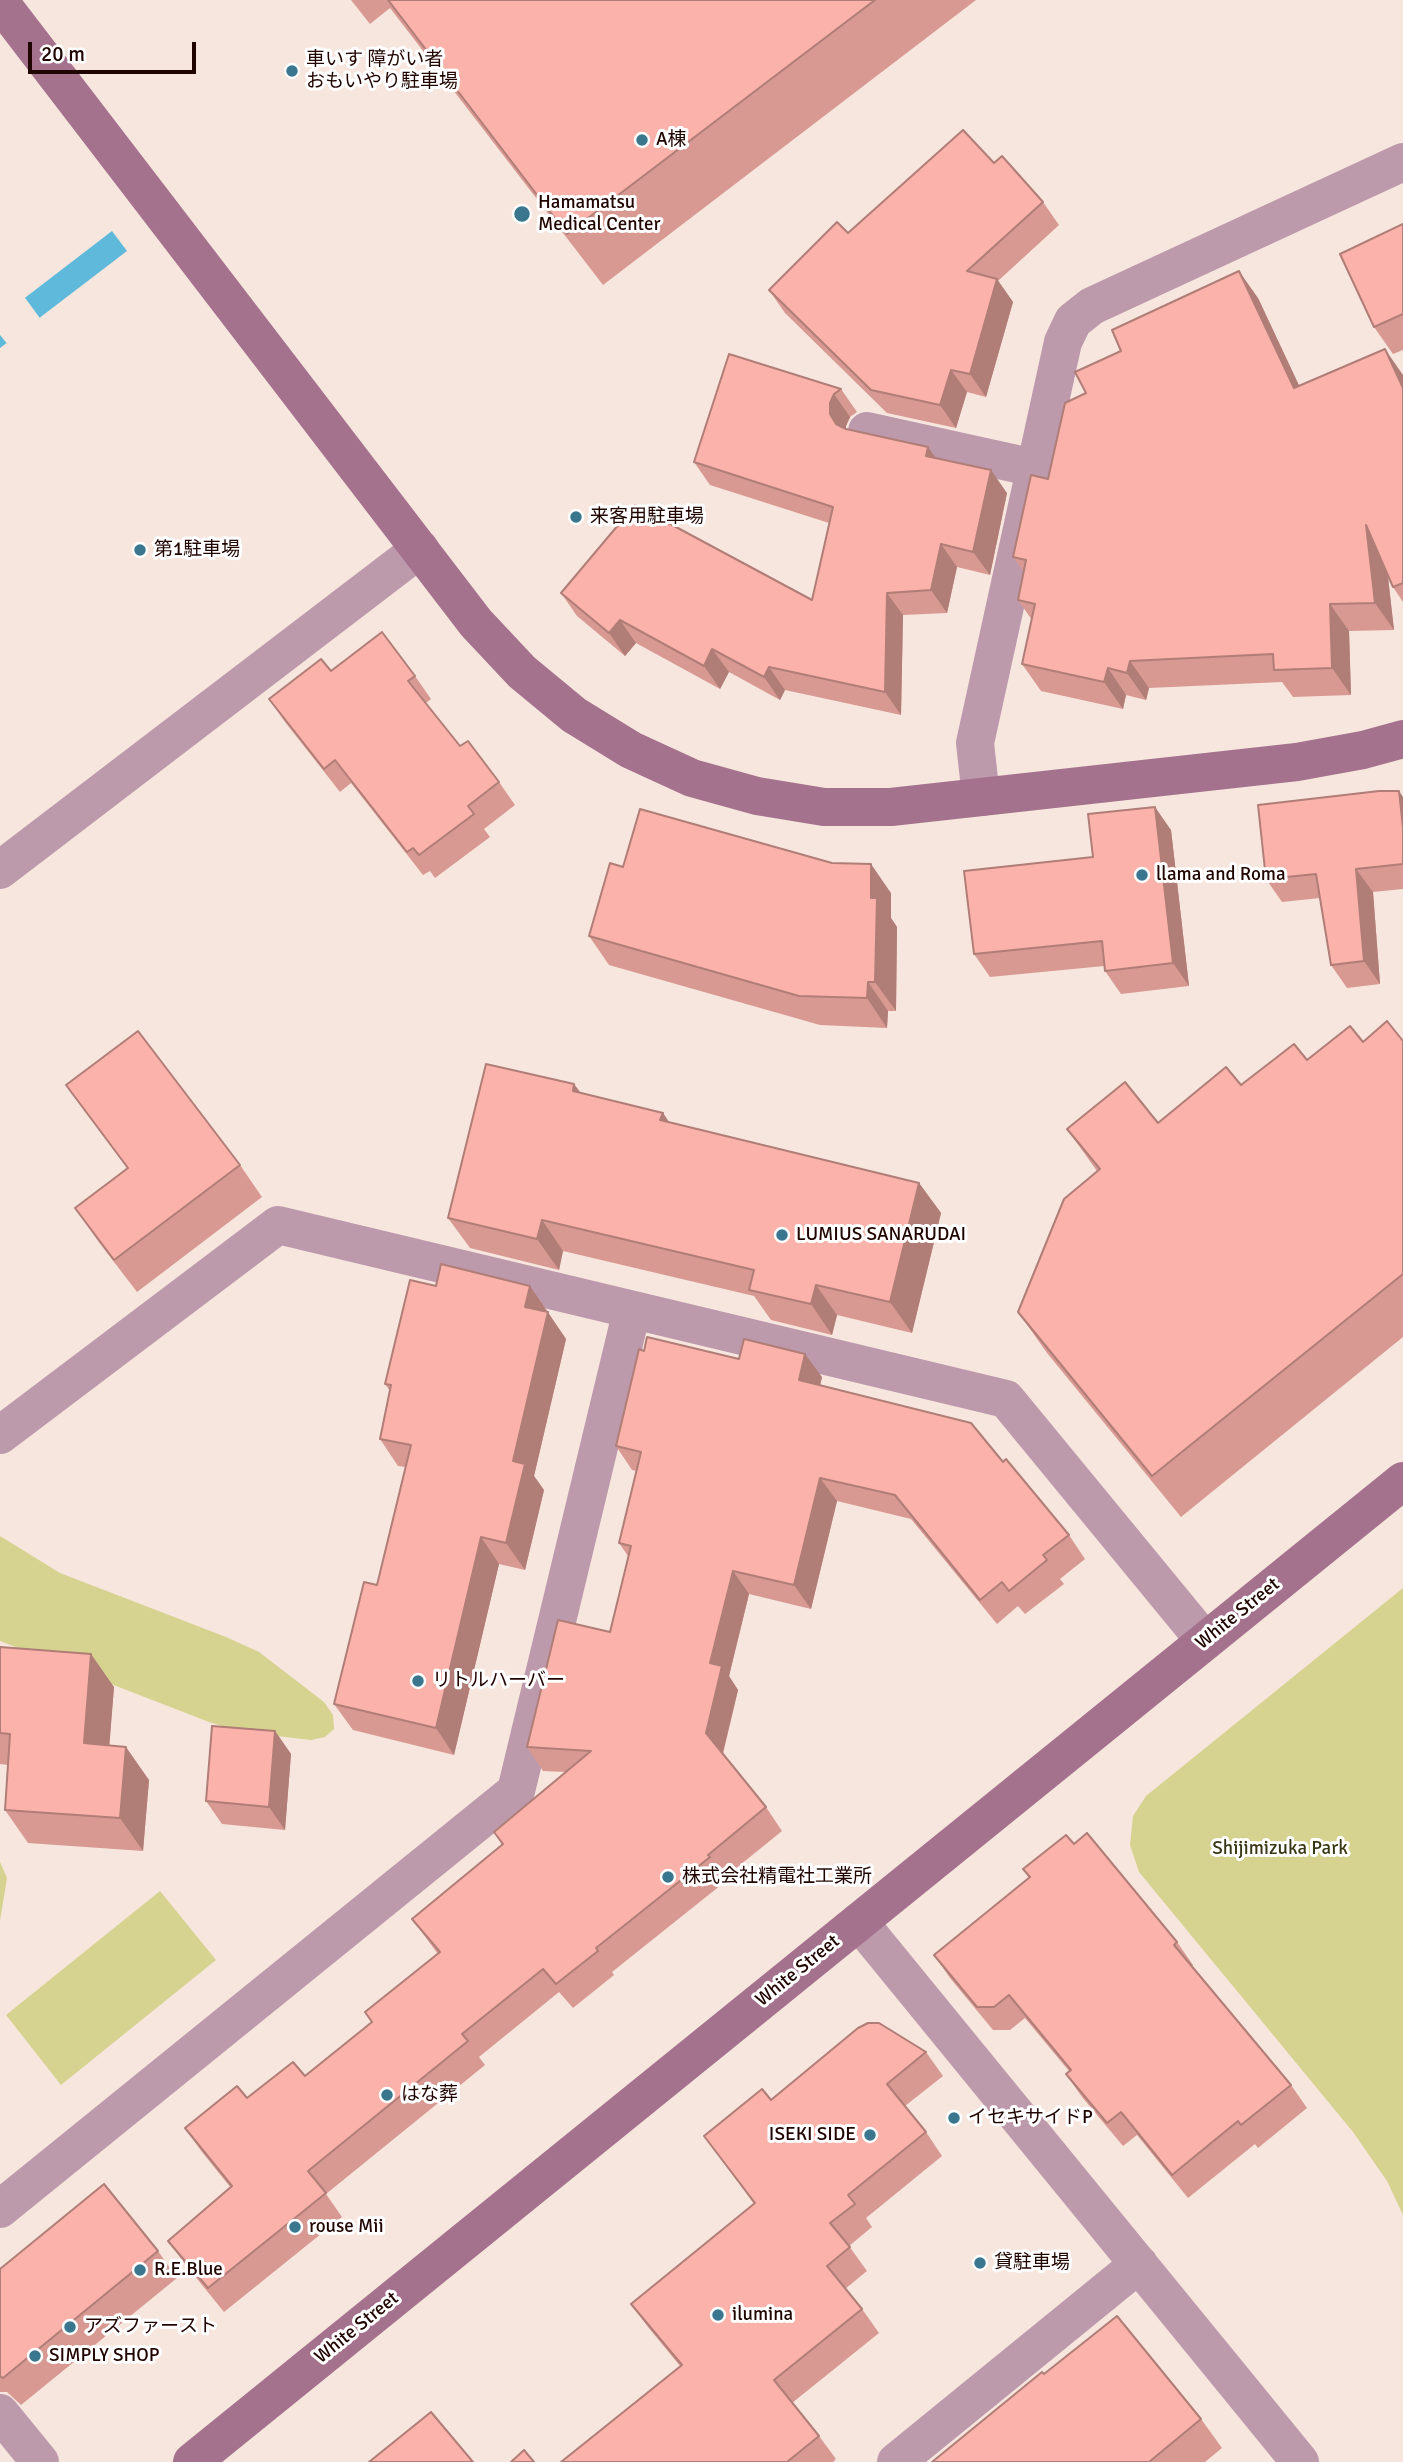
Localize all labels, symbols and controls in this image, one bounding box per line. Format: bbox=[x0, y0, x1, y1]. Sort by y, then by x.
scale bar bbox=[32, 28, 200, 72]
text: 20 m bbox=[41, 41, 85, 67]
place label: 車いす 障がい者 おもいやり駐車場 bbox=[306, 49, 458, 93]
marker: 車いす 障がい者 おもいやり駐車場 bbox=[284, 63, 300, 79]
place label: A棟 bbox=[656, 129, 687, 151]
marker: A棟 bbox=[634, 132, 650, 148]
place label: Hamamatsu Medical Center bbox=[538, 192, 661, 236]
marker: Hamamatsu Medical Center bbox=[512, 204, 532, 224]
place label: 来客用駐車場 bbox=[590, 506, 704, 528]
marker: 来客用駐車場 bbox=[568, 509, 584, 525]
place label: 第1駐車場 bbox=[154, 539, 240, 561]
marker: 第1駐車場 bbox=[132, 542, 148, 558]
place label: llama and Roma bbox=[1156, 864, 1286, 886]
marker: llama and Roma bbox=[1134, 867, 1150, 883]
place label: LUMIUS SANARUDAI bbox=[796, 1224, 966, 1246]
marker: LUMIUS SANARUDAI bbox=[774, 1227, 790, 1243]
street label: White Street bbox=[1191, 1573, 1285, 1655]
place label: リトルハーバー bbox=[432, 1670, 565, 1692]
marker: リトルハーバー bbox=[410, 1673, 426, 1689]
park label: Shijimizuka Park bbox=[1212, 1838, 1348, 1860]
place label: 株式会社精電社工業所 bbox=[682, 1866, 872, 1888]
marker: 株式会社精電社工業所 bbox=[660, 1869, 676, 1885]
street label: White Street bbox=[751, 1930, 845, 2012]
place label: はな葬 bbox=[401, 2084, 458, 2106]
marker: はな葬 bbox=[379, 2087, 395, 2103]
place label: イセキサイドP bbox=[968, 2107, 1093, 2129]
marker: イセキサイドP bbox=[946, 2110, 962, 2126]
place label: ISEKI SIDE bbox=[769, 2124, 856, 2146]
marker: ISEKI SIDE bbox=[862, 2127, 878, 2143]
place label: rouse Mii bbox=[309, 2216, 384, 2238]
marker: rouse Mii bbox=[287, 2219, 303, 2235]
place label: 貸駐車場 bbox=[994, 2252, 1070, 2274]
marker: 貸駐車場 bbox=[972, 2255, 988, 2271]
place label: R.E.Blue bbox=[154, 2259, 223, 2281]
marker: R.E.Blue bbox=[132, 2262, 148, 2278]
street label: White Street bbox=[310, 2287, 404, 2369]
place label: ilumina bbox=[732, 2304, 793, 2326]
marker: ilumina bbox=[710, 2307, 726, 2323]
place label: アズファースト bbox=[84, 2316, 217, 2338]
marker: アズファースト bbox=[62, 2319, 78, 2335]
place label: SIMPLY SHOP bbox=[49, 2345, 160, 2367]
marker: SIMPLY SHOP bbox=[27, 2348, 43, 2364]

